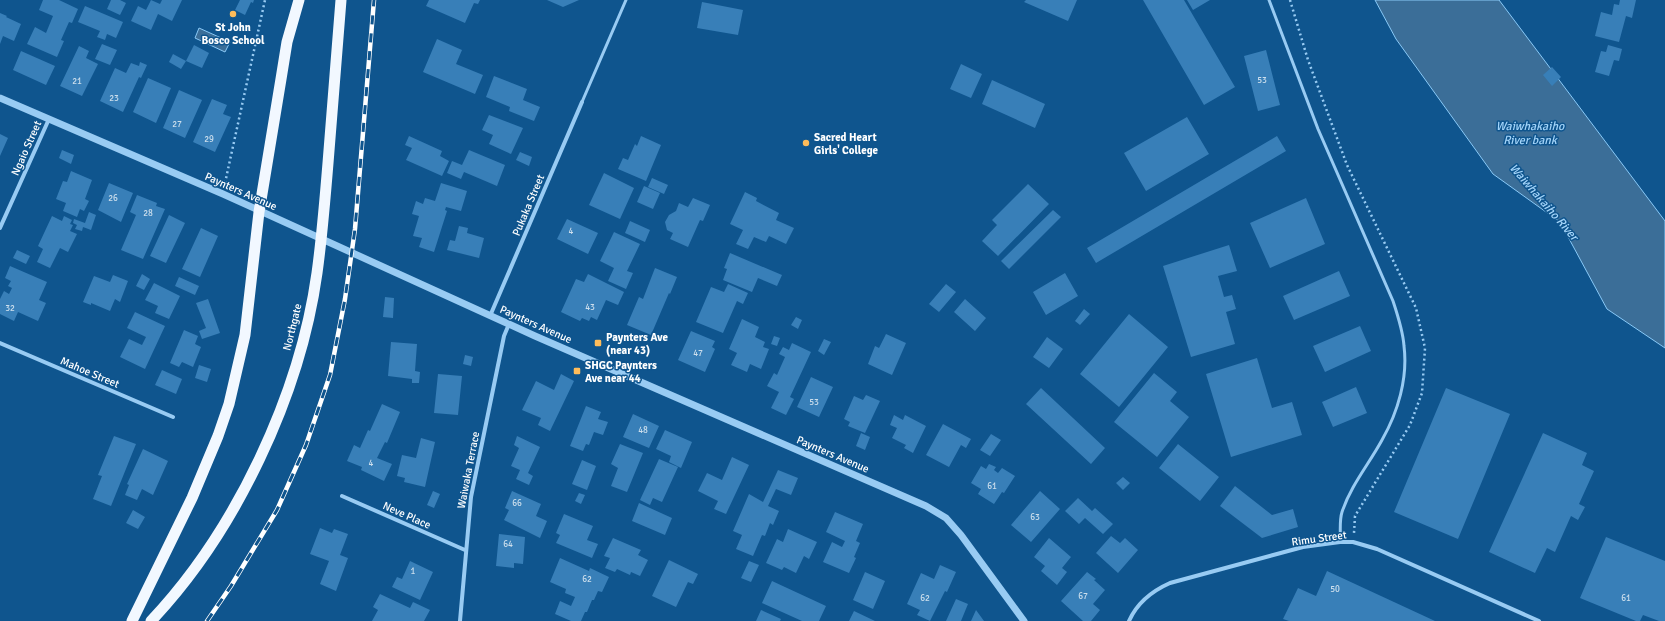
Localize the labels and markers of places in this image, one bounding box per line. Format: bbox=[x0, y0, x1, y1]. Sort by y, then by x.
marker: St John Bosco School bbox=[228, 9, 238, 19]
place label: St John Bosco School bbox=[202, 21, 265, 47]
place label: Sacred Heart Girls' College bbox=[814, 131, 879, 157]
marker: Sacred Heart Girls' College bbox=[801, 138, 811, 148]
place label: Paynters Ave (near 43) bbox=[606, 331, 668, 357]
marker: Paynters Ave (near 43) bbox=[593, 338, 603, 348]
place label: SHGC Paynters Ave near 44 bbox=[585, 359, 657, 385]
marker: SHGC Paynters Ave near 44 bbox=[572, 366, 582, 376]

